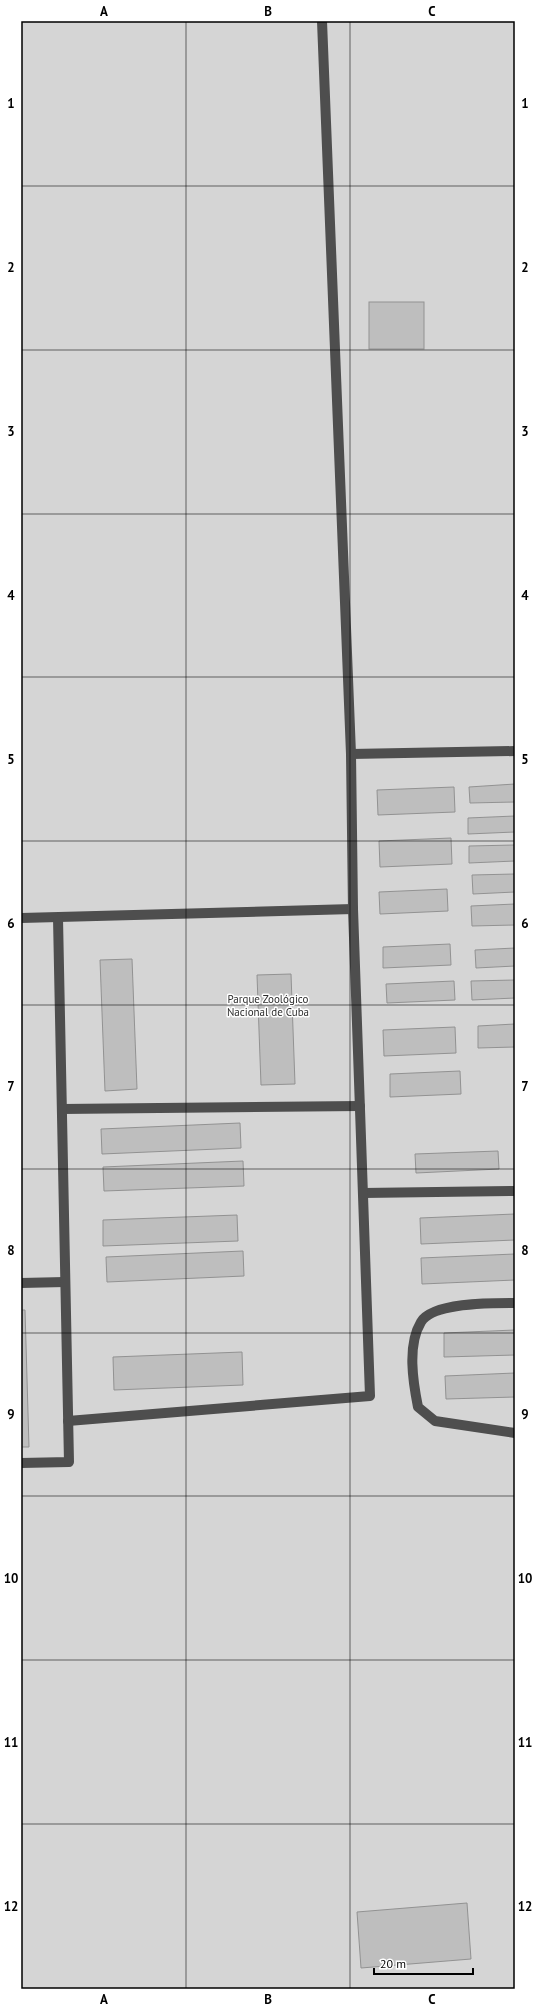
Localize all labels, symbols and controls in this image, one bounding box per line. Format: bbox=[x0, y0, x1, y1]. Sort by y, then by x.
text: A bbox=[100, 3, 108, 20]
text: B bbox=[264, 3, 272, 20]
text: C bbox=[428, 3, 436, 20]
text: 1 bbox=[7, 95, 15, 112]
text: 1 bbox=[521, 95, 529, 112]
text: 2 bbox=[7, 259, 15, 276]
text: 2 bbox=[521, 259, 529, 276]
text: 3 bbox=[7, 423, 15, 440]
text: 3 bbox=[521, 423, 529, 440]
text: 4 bbox=[7, 587, 15, 604]
text: 4 bbox=[521, 587, 529, 604]
text: 5 bbox=[7, 751, 15, 768]
text: 5 bbox=[521, 751, 529, 768]
text: 6 bbox=[7, 915, 15, 932]
text: 6 bbox=[521, 915, 529, 932]
park label: Parque Zoológico Nacional de Cuba bbox=[227, 992, 309, 1019]
text: 7 bbox=[7, 1078, 15, 1095]
text: 7 bbox=[521, 1078, 529, 1095]
text: 8 bbox=[7, 1242, 15, 1259]
text: 8 bbox=[521, 1242, 529, 1259]
text: 9 bbox=[7, 1406, 15, 1423]
text: 9 bbox=[521, 1406, 529, 1423]
text: 10 bbox=[4, 1570, 18, 1587]
text: 10 bbox=[518, 1570, 532, 1587]
text: 11 bbox=[4, 1734, 18, 1751]
text: 11 bbox=[518, 1734, 532, 1751]
text: 12 bbox=[4, 1898, 18, 1915]
text: 12 bbox=[518, 1898, 532, 1915]
scale bar bbox=[374, 1950, 473, 1976]
text: 20 m bbox=[380, 1956, 406, 1971]
text: A bbox=[100, 1991, 108, 2008]
text: B bbox=[264, 1991, 272, 2008]
text: C bbox=[428, 1991, 436, 2008]

